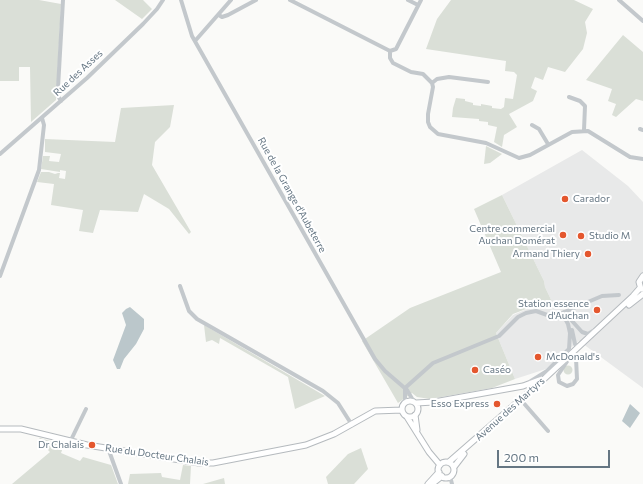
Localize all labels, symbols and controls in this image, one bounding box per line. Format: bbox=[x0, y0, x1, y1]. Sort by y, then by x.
street label: Rue des Asses bbox=[51, 47, 105, 99]
street label: Rue de la Grange d'Aubeterre bbox=[255, 135, 329, 255]
place label: Carador bbox=[573, 193, 610, 205]
marker: Carador bbox=[560, 194, 570, 204]
place label: Centre commercial Auchan Domérat bbox=[469, 223, 555, 246]
marker: Centre commercial Auchan Domérat bbox=[558, 230, 568, 240]
place label: Studio M bbox=[589, 230, 630, 242]
marker: Studio M bbox=[576, 231, 586, 241]
place label: Armand Thiery bbox=[513, 248, 580, 260]
marker: Armand Thiery bbox=[583, 249, 593, 259]
place label: Station essence d'Auchan bbox=[518, 298, 589, 322]
marker: Station essence d'Auchan bbox=[592, 305, 602, 315]
place label: McDonald's bbox=[546, 351, 600, 363]
marker: McDonald's bbox=[533, 352, 543, 362]
place label: Caséo bbox=[483, 364, 511, 376]
marker: Caséo bbox=[470, 365, 480, 375]
street label: Avenue des Martyrs bbox=[473, 375, 547, 443]
place label: Esso Express bbox=[431, 398, 489, 410]
marker: Esso Express bbox=[492, 399, 502, 409]
place label: Dr Chalais bbox=[38, 439, 84, 451]
marker: Dr Chalais bbox=[87, 440, 97, 450]
street label: Rue du Docteur Chalais bbox=[104, 442, 210, 468]
scale bar bbox=[499, 442, 612, 468]
text: 200 m bbox=[504, 450, 539, 464]

